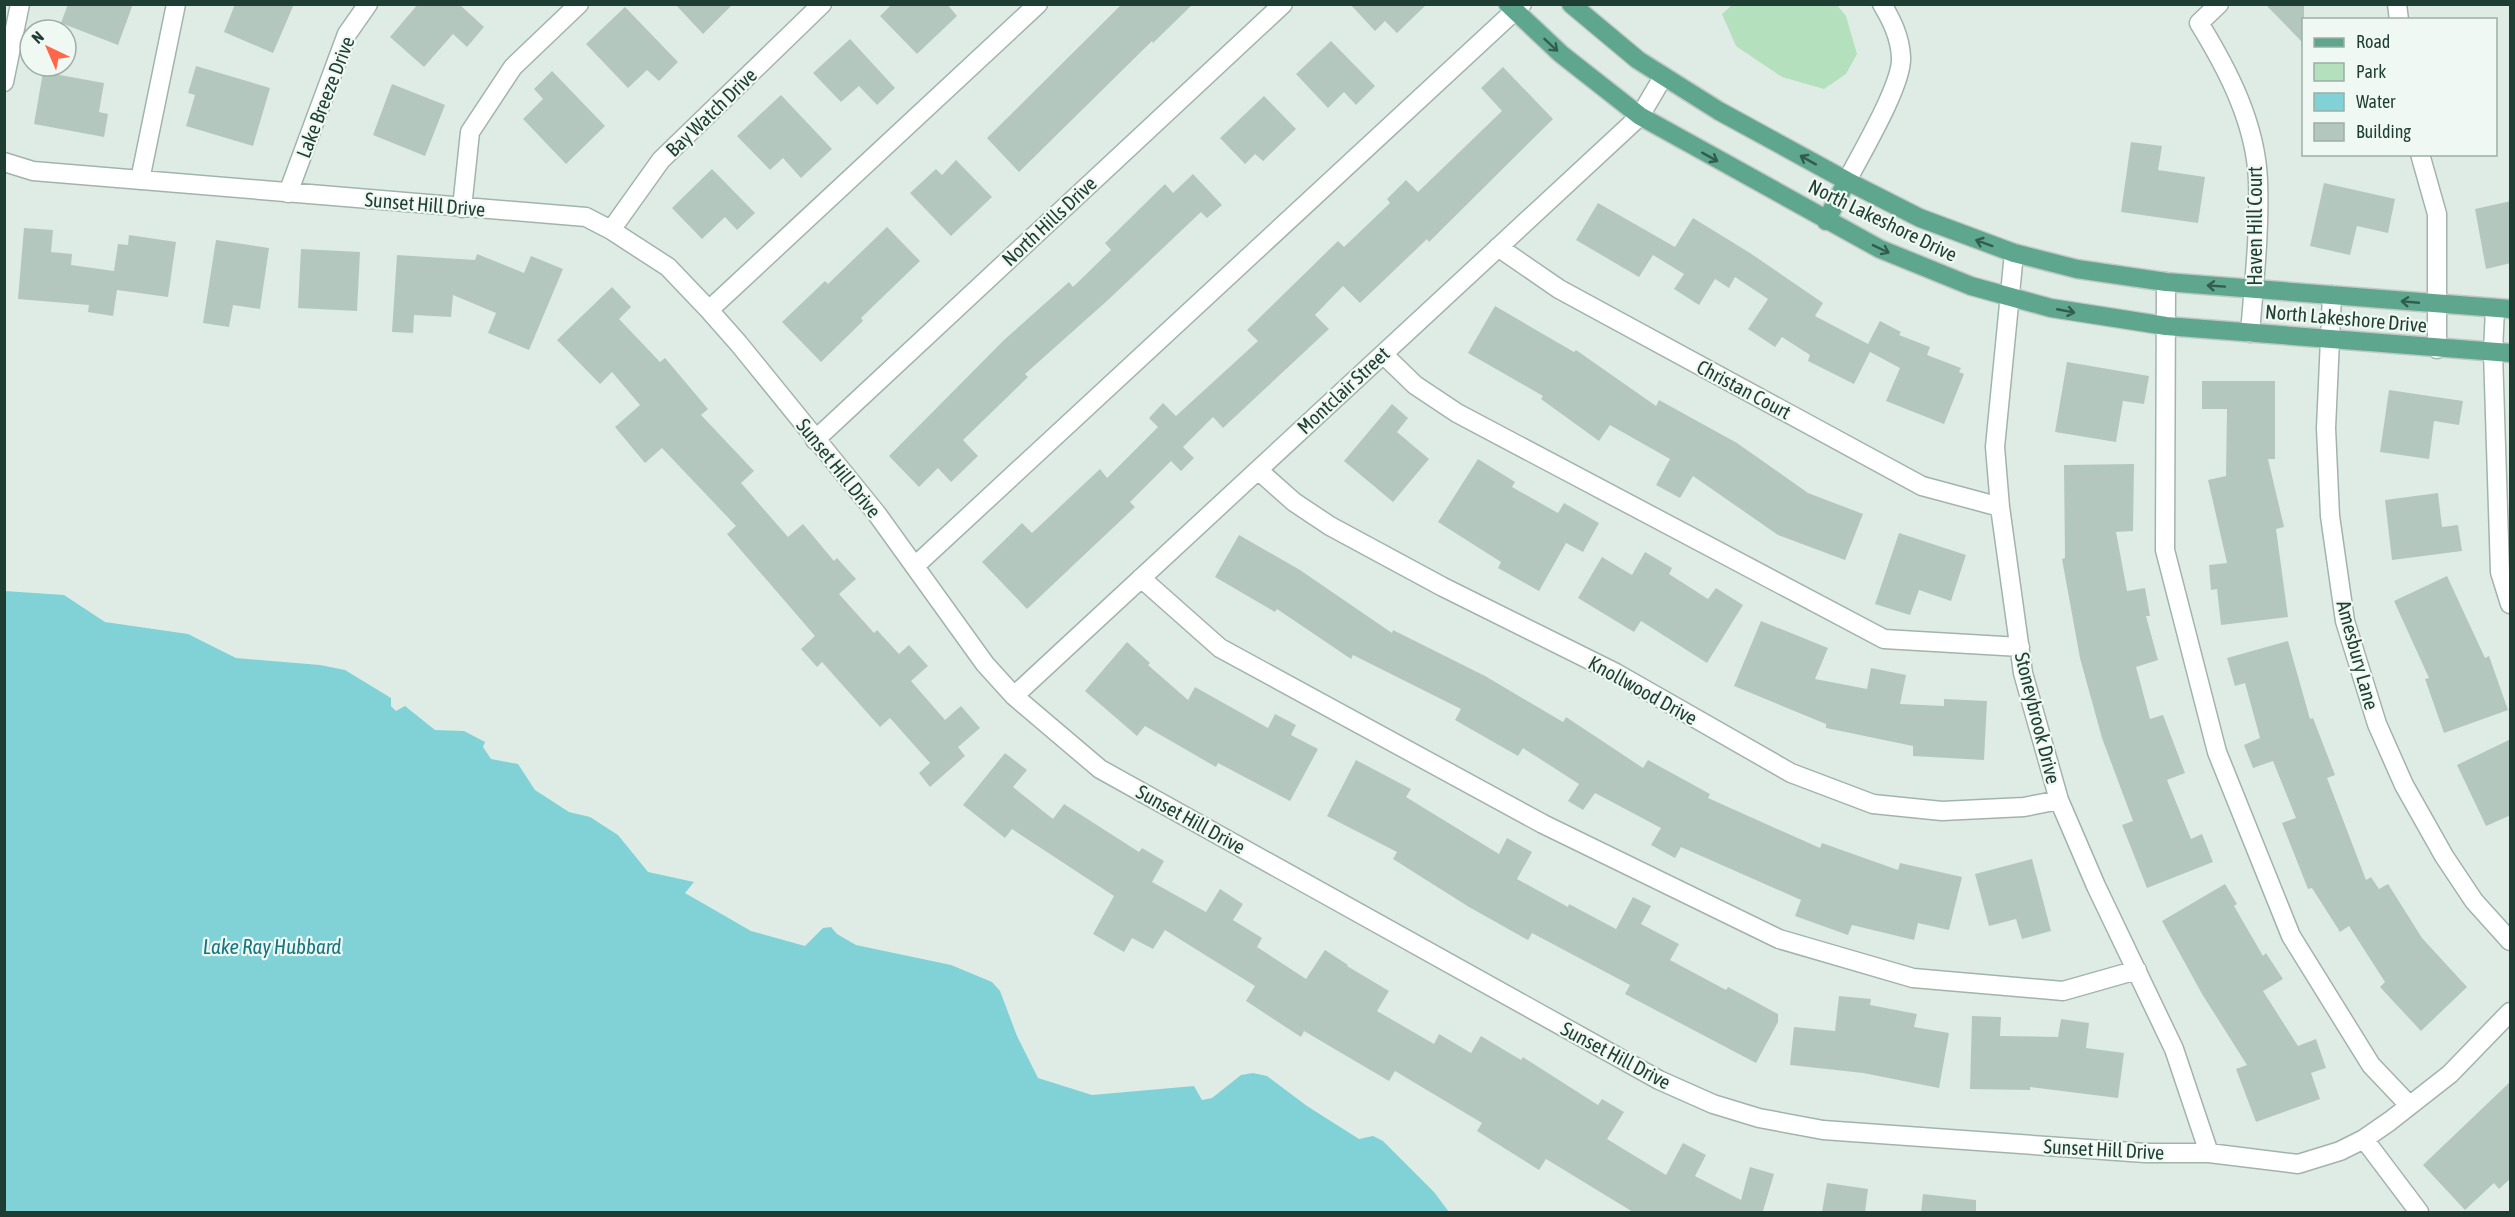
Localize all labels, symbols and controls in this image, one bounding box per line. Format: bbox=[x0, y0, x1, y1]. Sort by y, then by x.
north arrow bbox=[18, 18, 78, 78]
legend bbox=[2302, 18, 2497, 156]
text: N bbox=[28, 27, 47, 47]
text: Road bbox=[2356, 31, 2390, 52]
street label: Lake Breeze Drive bbox=[291, 33, 359, 161]
one-way arrow bbox=[1543, 38, 1558, 52]
text: Park bbox=[2356, 61, 2386, 82]
street label: Bay Watch Drive bbox=[661, 63, 761, 161]
text: Water bbox=[2356, 91, 2396, 112]
text: Building bbox=[2356, 121, 2411, 142]
one-way arrow bbox=[1701, 151, 1718, 163]
one-way arrow bbox=[1799, 154, 1817, 165]
street label: Haven Hill Court bbox=[2243, 166, 2266, 286]
street label: North Hills Drive bbox=[997, 171, 1101, 271]
street label: North Lakeshore Drive bbox=[1805, 174, 1961, 266]
street label: Sunset Hill Drive bbox=[364, 187, 486, 221]
one-way arrow bbox=[1975, 236, 1994, 247]
one-way arrow bbox=[1872, 244, 1890, 255]
one-way arrow bbox=[2206, 280, 2226, 291]
one-way arrow bbox=[2401, 296, 2421, 307]
street label: North Lakeshore Drive bbox=[2264, 299, 2428, 337]
one-way arrow bbox=[2055, 306, 2075, 317]
street label: Montclair Street bbox=[1292, 341, 1394, 438]
street label: Christan Court bbox=[1693, 355, 1795, 424]
street label: Sunset Hill Drive bbox=[792, 414, 886, 522]
street label: Amesbury Lane bbox=[2332, 598, 2384, 712]
street label: Stoneybrook Drive bbox=[2011, 650, 2065, 786]
street label: Knollwood Drive bbox=[1585, 651, 1701, 729]
street label: Sunset Hill Drive bbox=[1133, 780, 1249, 858]
water label: Lake Ray Hubbard bbox=[203, 934, 341, 958]
street label: Sunset Hill Drive bbox=[1557, 1016, 1675, 1094]
street label: Sunset Hill Drive bbox=[2043, 1134, 2165, 1164]

